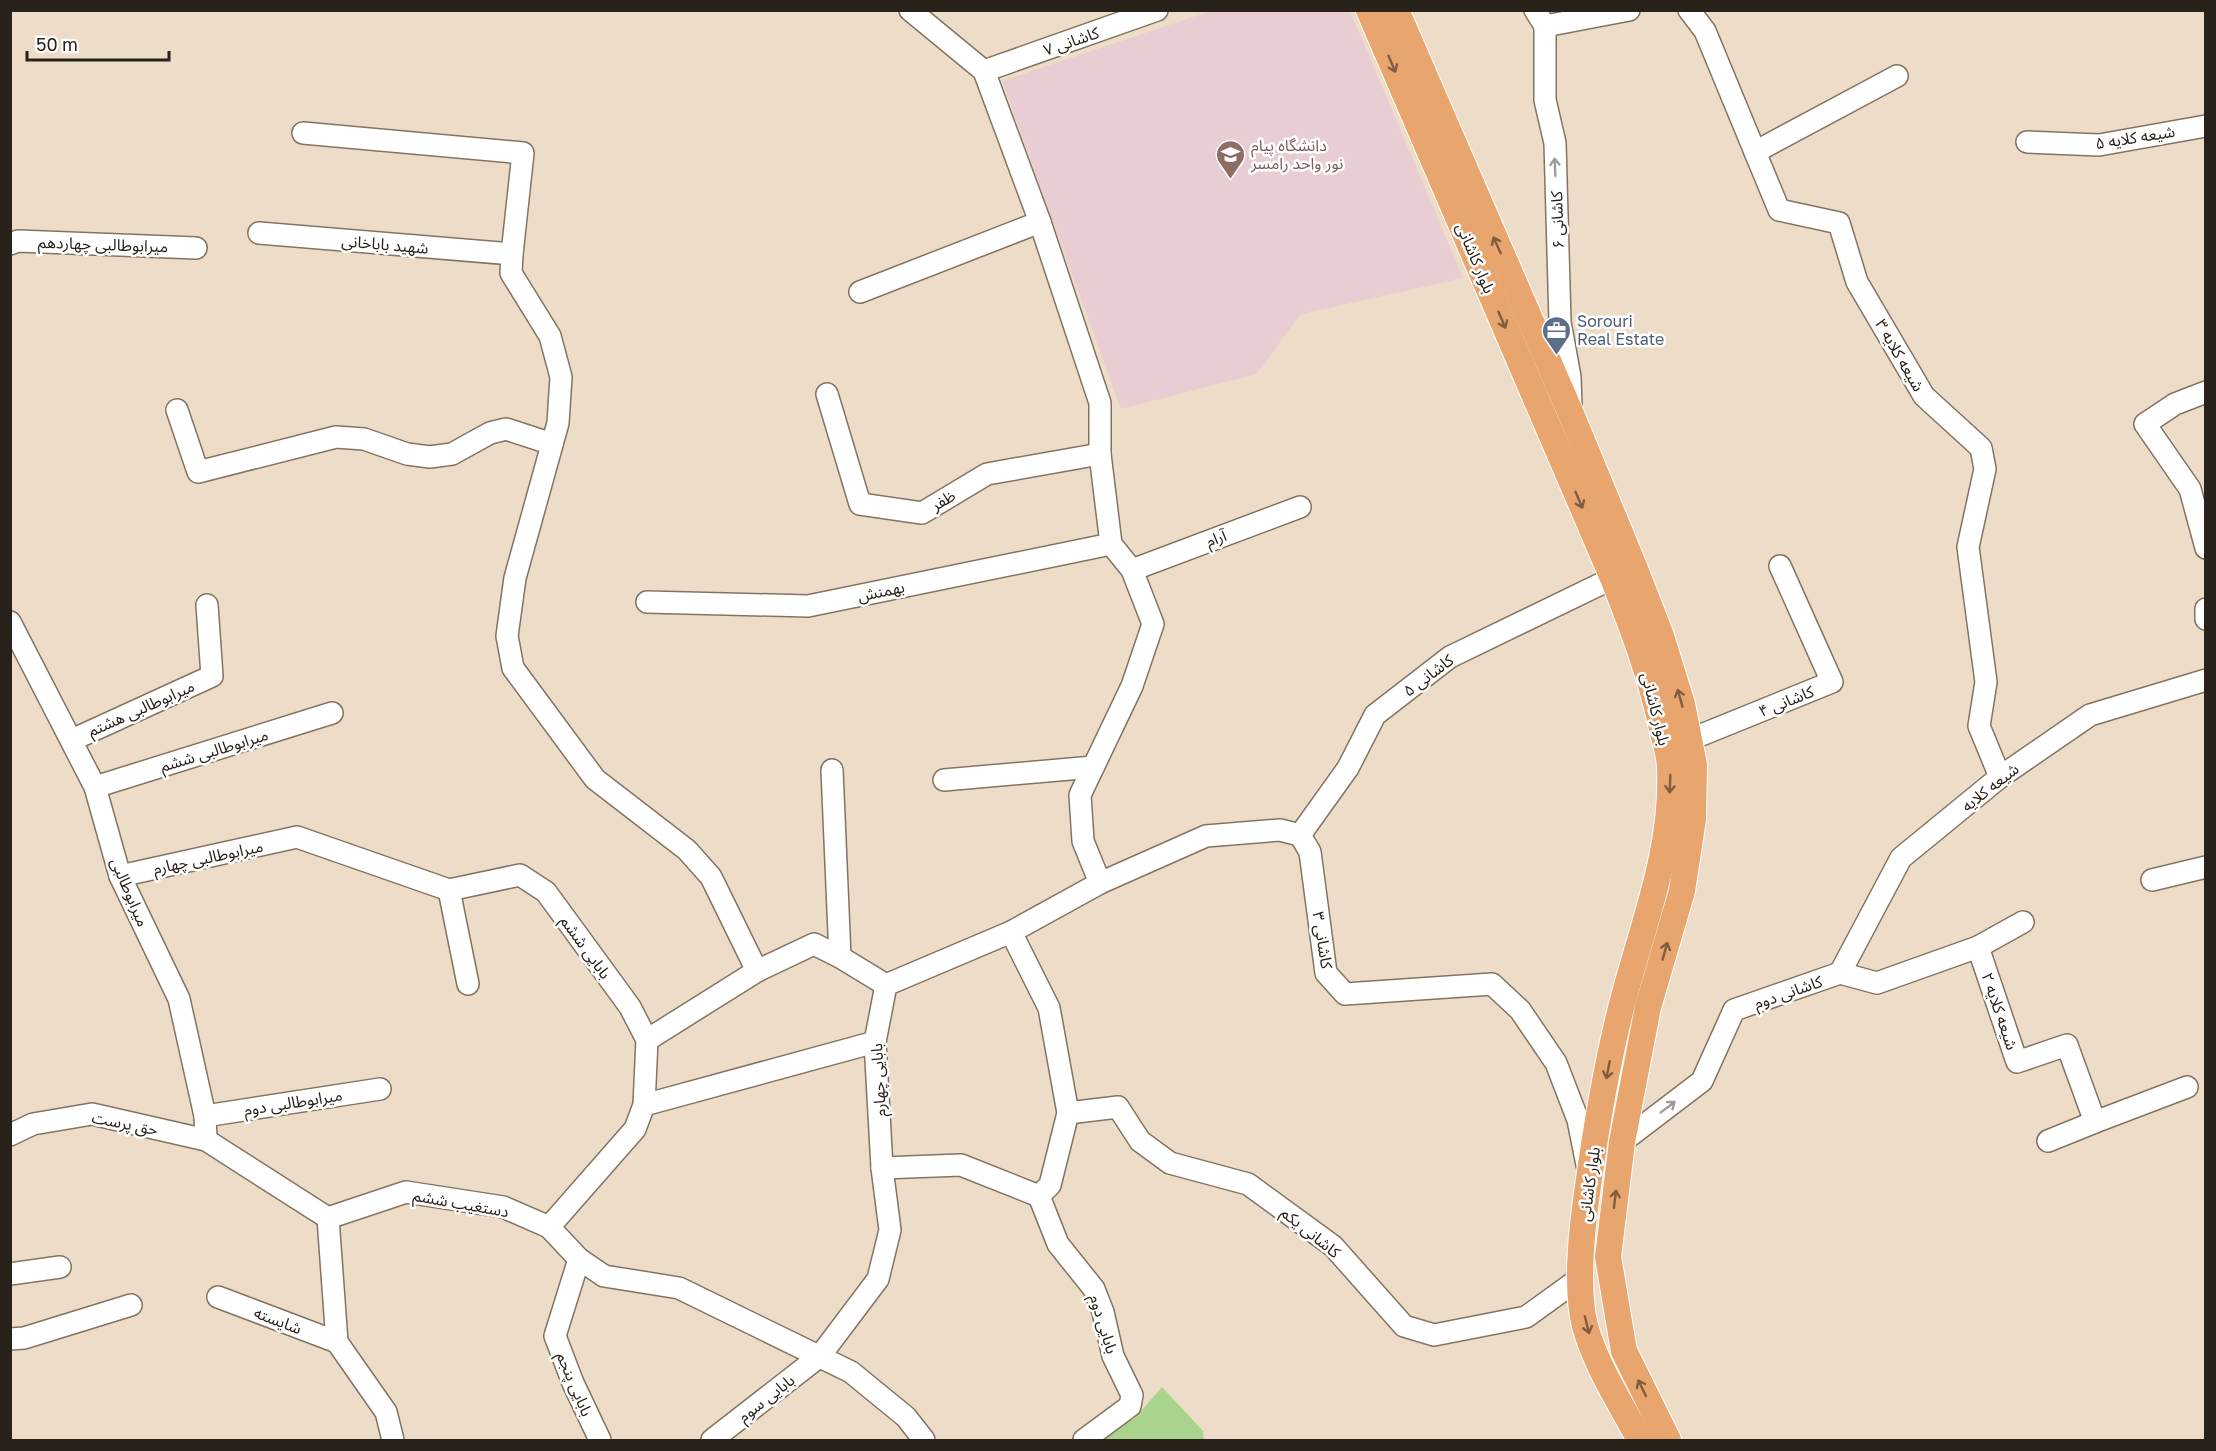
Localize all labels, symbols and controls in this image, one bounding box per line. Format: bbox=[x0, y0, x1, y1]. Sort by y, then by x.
street label: کاشانی ۷ bbox=[1040, 22, 1102, 60]
scale bar bbox=[27, 24, 170, 62]
text: 50 m bbox=[36, 33, 78, 55]
one-way arrow bbox=[1387, 55, 1398, 73]
street label: شیعه کلایه ۵ bbox=[2094, 121, 2176, 153]
place label: دانشگاه پیام نور واحد رامسر bbox=[1250, 135, 1343, 173]
school or university icon: دانشگاه پیام نور واحد رامسر bbox=[1214, 138, 1246, 180]
one-way arrow bbox=[1550, 158, 1561, 178]
street label: کاشانی ۶ bbox=[1546, 190, 1568, 249]
street label: بلوار کاشانی bbox=[1452, 220, 1500, 296]
street label: شهید باباخانی bbox=[341, 230, 429, 258]
street label: میرابوطالبی چهاردهم bbox=[37, 232, 168, 259]
one-way arrow bbox=[1491, 237, 1503, 255]
one-way arrow bbox=[1497, 311, 1509, 329]
place label: Sorouri Real Estate bbox=[1577, 311, 1664, 349]
office icon: Sorouri Real Estate bbox=[1540, 314, 1572, 356]
street label: شیعه کلایه ۳ bbox=[1871, 315, 1929, 395]
street label: ظفر bbox=[926, 485, 959, 516]
one-way arrow bbox=[1574, 490, 1585, 508]
street label: آرام bbox=[1203, 524, 1232, 554]
street label: بهمنش bbox=[856, 576, 906, 606]
street label: کاشانی ۵ bbox=[1399, 649, 1457, 700]
street label: بلوار کاشانی bbox=[1637, 670, 1675, 748]
street label: میرابوطالبی هشتم bbox=[85, 676, 199, 743]
street label: کاشانی ۴ bbox=[1756, 681, 1817, 721]
one-way arrow bbox=[1674, 689, 1685, 708]
street label: میرابوطالبی ششم bbox=[158, 724, 271, 779]
street label: شیعه کلایه bbox=[1957, 758, 2023, 816]
one-way arrow bbox=[1664, 773, 1676, 793]
street label: میرابوطالبی چهارم bbox=[151, 836, 266, 881]
street label: میرابوطالبی bbox=[107, 855, 153, 929]
street label: کاشانی ۳ bbox=[1309, 910, 1337, 970]
street label: بابایی ششم bbox=[554, 911, 616, 984]
one-way arrow bbox=[1660, 942, 1671, 961]
street label: شیعه کلایه ۲ bbox=[1977, 970, 2023, 1052]
street label: کاشانی دوم bbox=[1751, 971, 1826, 1016]
street label: بابایی چهارم bbox=[866, 1043, 893, 1117]
one-way arrow bbox=[1602, 1059, 1613, 1079]
street label: میرابوطالبی دوم bbox=[242, 1084, 344, 1123]
one-way arrow bbox=[1660, 1100, 1676, 1113]
street label: حق پرست bbox=[90, 1107, 160, 1140]
street label: بلوار کاشانی bbox=[1574, 1146, 1604, 1222]
street label: دستغیب ششم bbox=[411, 1185, 511, 1224]
one-way arrow bbox=[1610, 1190, 1621, 1209]
street label: کاشانی یکم bbox=[1275, 1202, 1345, 1265]
street label: بابایی دوم bbox=[1083, 1292, 1122, 1357]
street label: شایسته bbox=[251, 1302, 305, 1338]
one-way arrow bbox=[1581, 1315, 1593, 1334]
street label: بابایی پنجم bbox=[550, 1349, 597, 1420]
street label: بابایی سوم bbox=[734, 1370, 800, 1429]
one-way arrow bbox=[1636, 1380, 1648, 1398]

